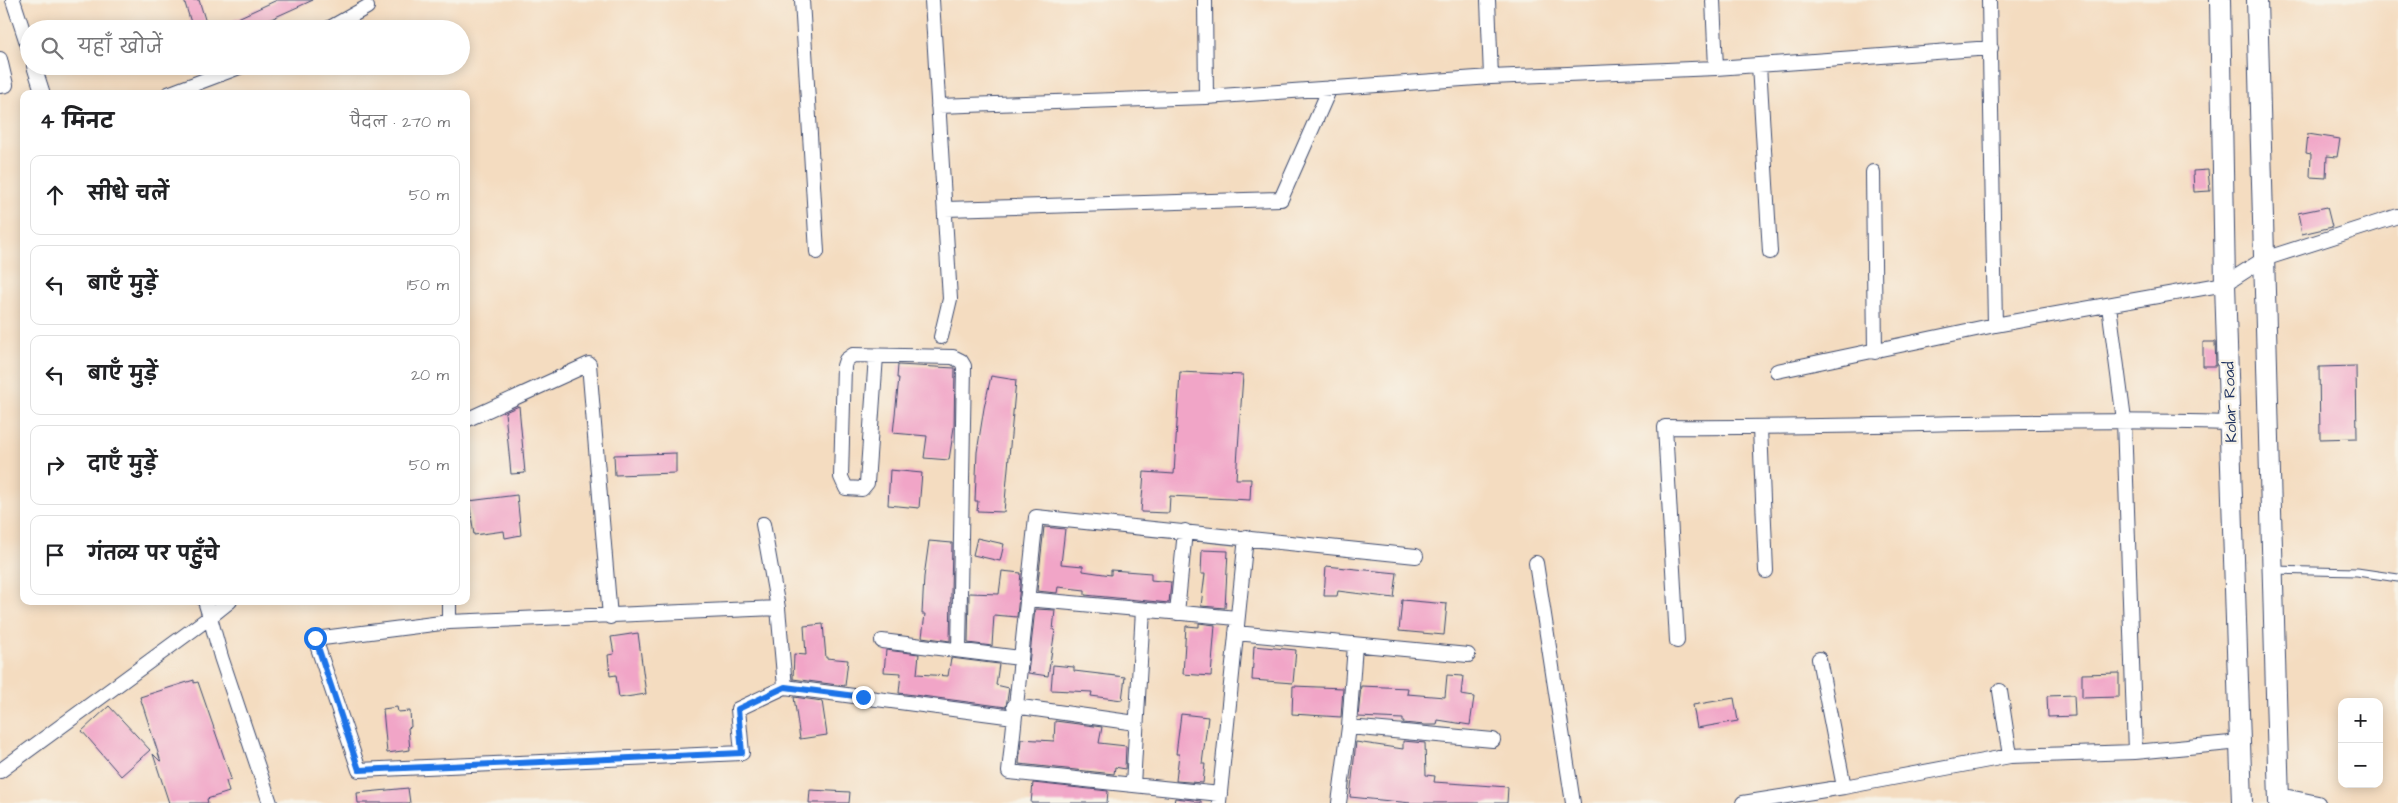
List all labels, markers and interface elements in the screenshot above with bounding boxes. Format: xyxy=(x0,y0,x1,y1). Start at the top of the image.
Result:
search box xyxy=(20,20,470,75)
icon: search xyxy=(38,34,66,62)
text: यहाँ खोजें xyxy=(78,34,162,61)
text: 4 मिनट xyxy=(40,107,114,136)
text: पैदल · 270 m xyxy=(350,111,450,133)
icon: ahead xyxy=(41,181,69,209)
text: सीधे चलें xyxy=(88,181,169,208)
text: 50 m xyxy=(409,184,449,206)
icon: left xyxy=(41,271,69,299)
text: बाएँ मुड़ें xyxy=(88,271,157,298)
text: 150 m xyxy=(407,274,449,296)
icon: left xyxy=(41,361,69,389)
text: बाएँ मुड़ें xyxy=(88,361,157,388)
street label: Kolar Road xyxy=(2218,361,2242,443)
text: 20 m xyxy=(411,364,449,386)
icon: right xyxy=(41,451,69,479)
text: दाएँ मुड़ें xyxy=(88,451,157,478)
text: 50 m xyxy=(409,454,449,476)
icon: arrive xyxy=(41,541,69,569)
text: गंतव्य पर पहुँचे xyxy=(88,541,219,568)
route start xyxy=(304,627,327,650)
route end xyxy=(852,686,875,709)
map controls xyxy=(2338,698,2383,788)
button: + xyxy=(2338,698,2383,743)
button: − xyxy=(2338,743,2383,788)

